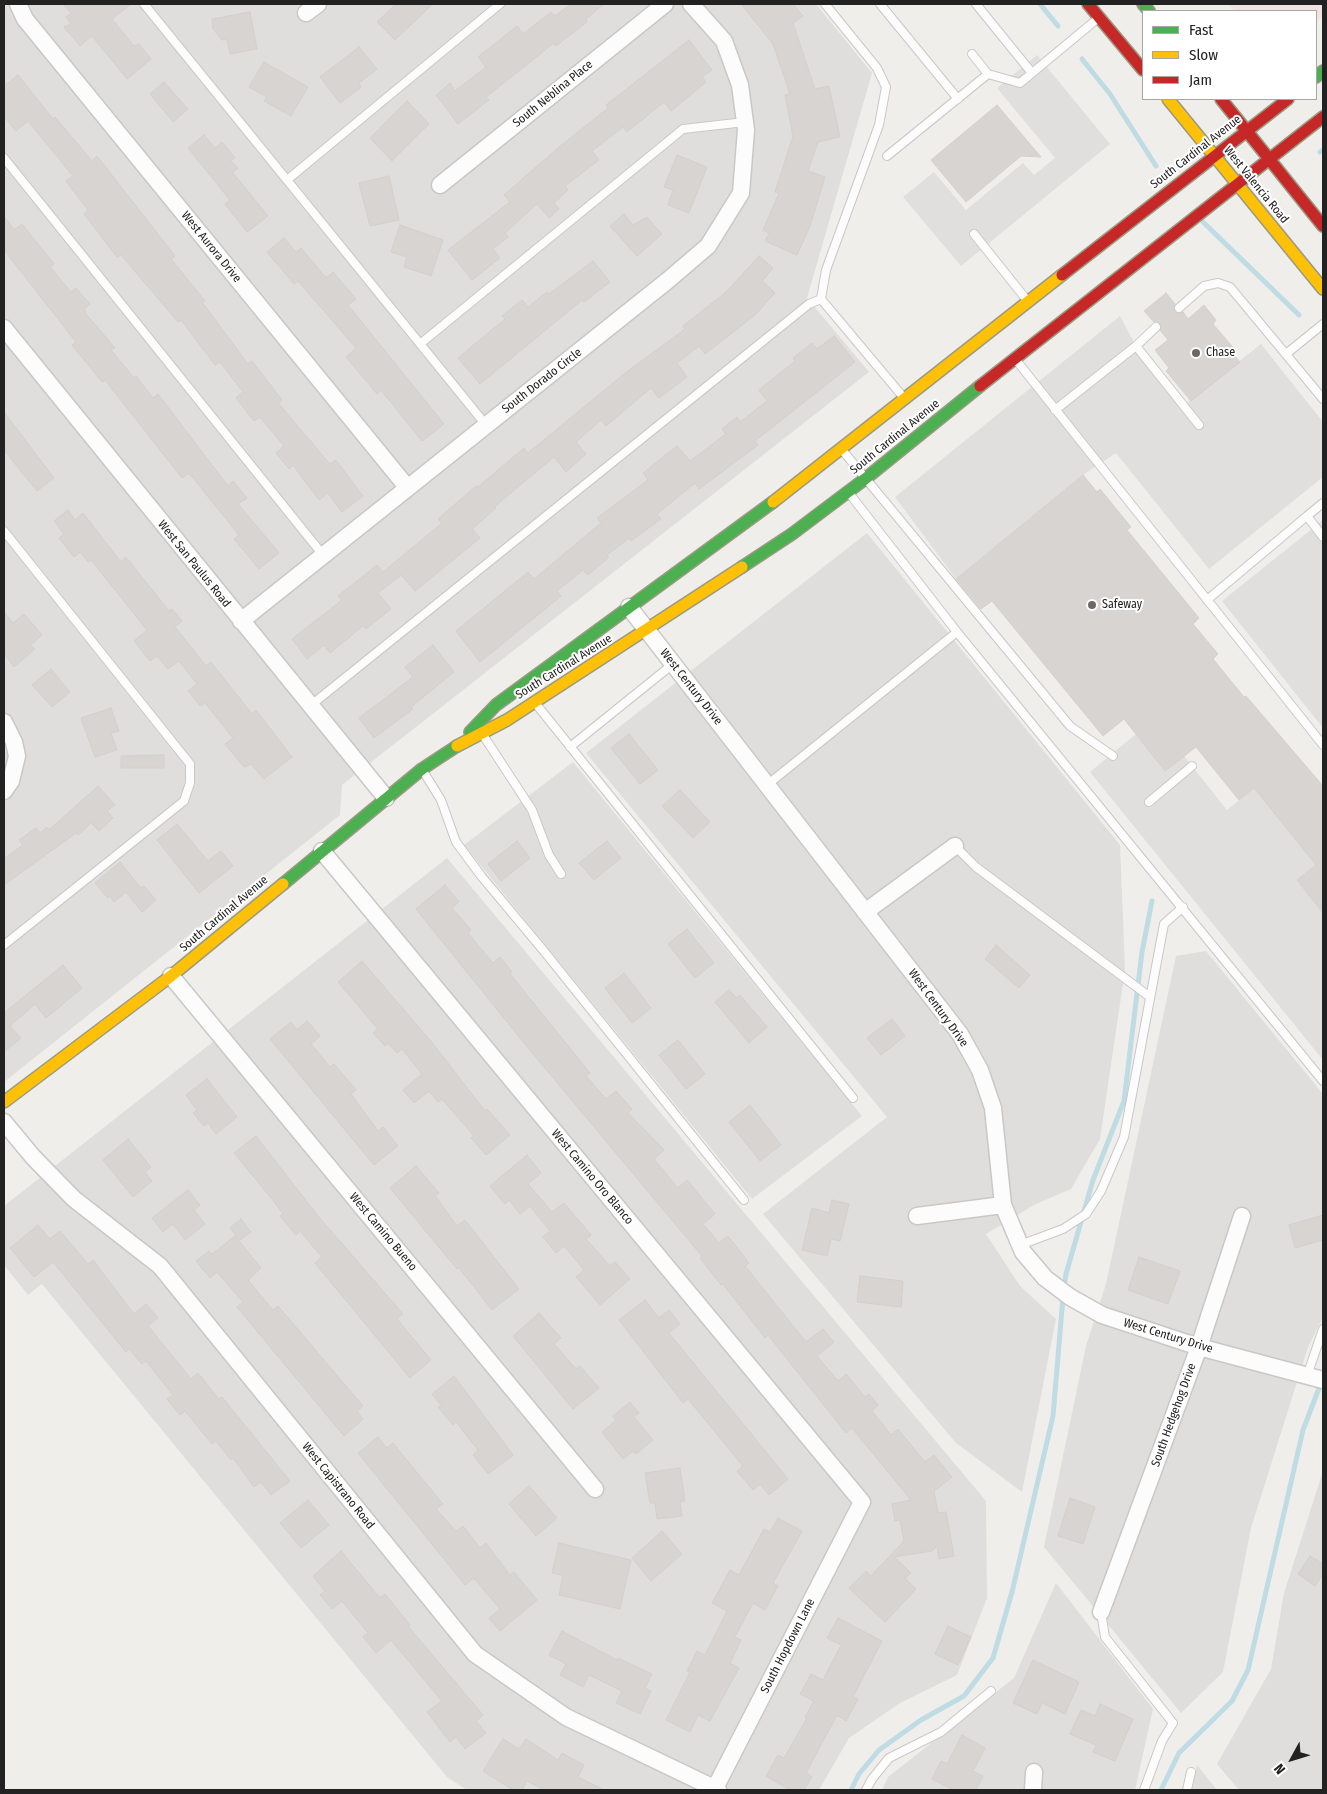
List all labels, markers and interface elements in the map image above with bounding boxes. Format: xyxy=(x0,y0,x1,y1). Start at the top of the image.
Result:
legend xyxy=(1142,10,1317,100)
text: Fast xyxy=(1189,21,1213,39)
text: Slow xyxy=(1189,46,1218,64)
street label: South Neblina Place xyxy=(510,57,596,131)
text: Jam xyxy=(1189,71,1212,89)
street label: South Cardinal Avenue xyxy=(1148,112,1244,192)
street label: West Valencia Road xyxy=(1220,143,1292,227)
street label: West Aurora Drive xyxy=(178,209,244,285)
street label: South Dorado Circle xyxy=(499,345,585,417)
place label: Chase xyxy=(1206,346,1235,360)
marker: Chase xyxy=(1190,347,1202,359)
street label: South Cardinal Avenue xyxy=(847,397,943,477)
street label: West San Paulus Road xyxy=(155,518,233,610)
place label: Safeway xyxy=(1102,598,1142,612)
marker: Safeway xyxy=(1086,599,1098,611)
street label: South Cardinal Avenue xyxy=(513,632,615,702)
street label: West Century Drive xyxy=(657,646,725,728)
street label: South Cardinal Avenue xyxy=(177,873,271,955)
street label: West Century Drive xyxy=(905,966,971,1050)
street label: West Camino Oro Blanco xyxy=(548,1126,636,1228)
street label: West Camino Bueno xyxy=(346,1190,420,1274)
street label: West Century Drive xyxy=(1122,1316,1214,1356)
street label: South Hedgehog Drive xyxy=(1149,1361,1199,1469)
street label: West Capistrano Road xyxy=(299,1440,377,1532)
street label: South Hopdown Lane xyxy=(758,1596,818,1696)
north arrow xyxy=(1267,1734,1317,1784)
text: N xyxy=(1271,1760,1289,1777)

